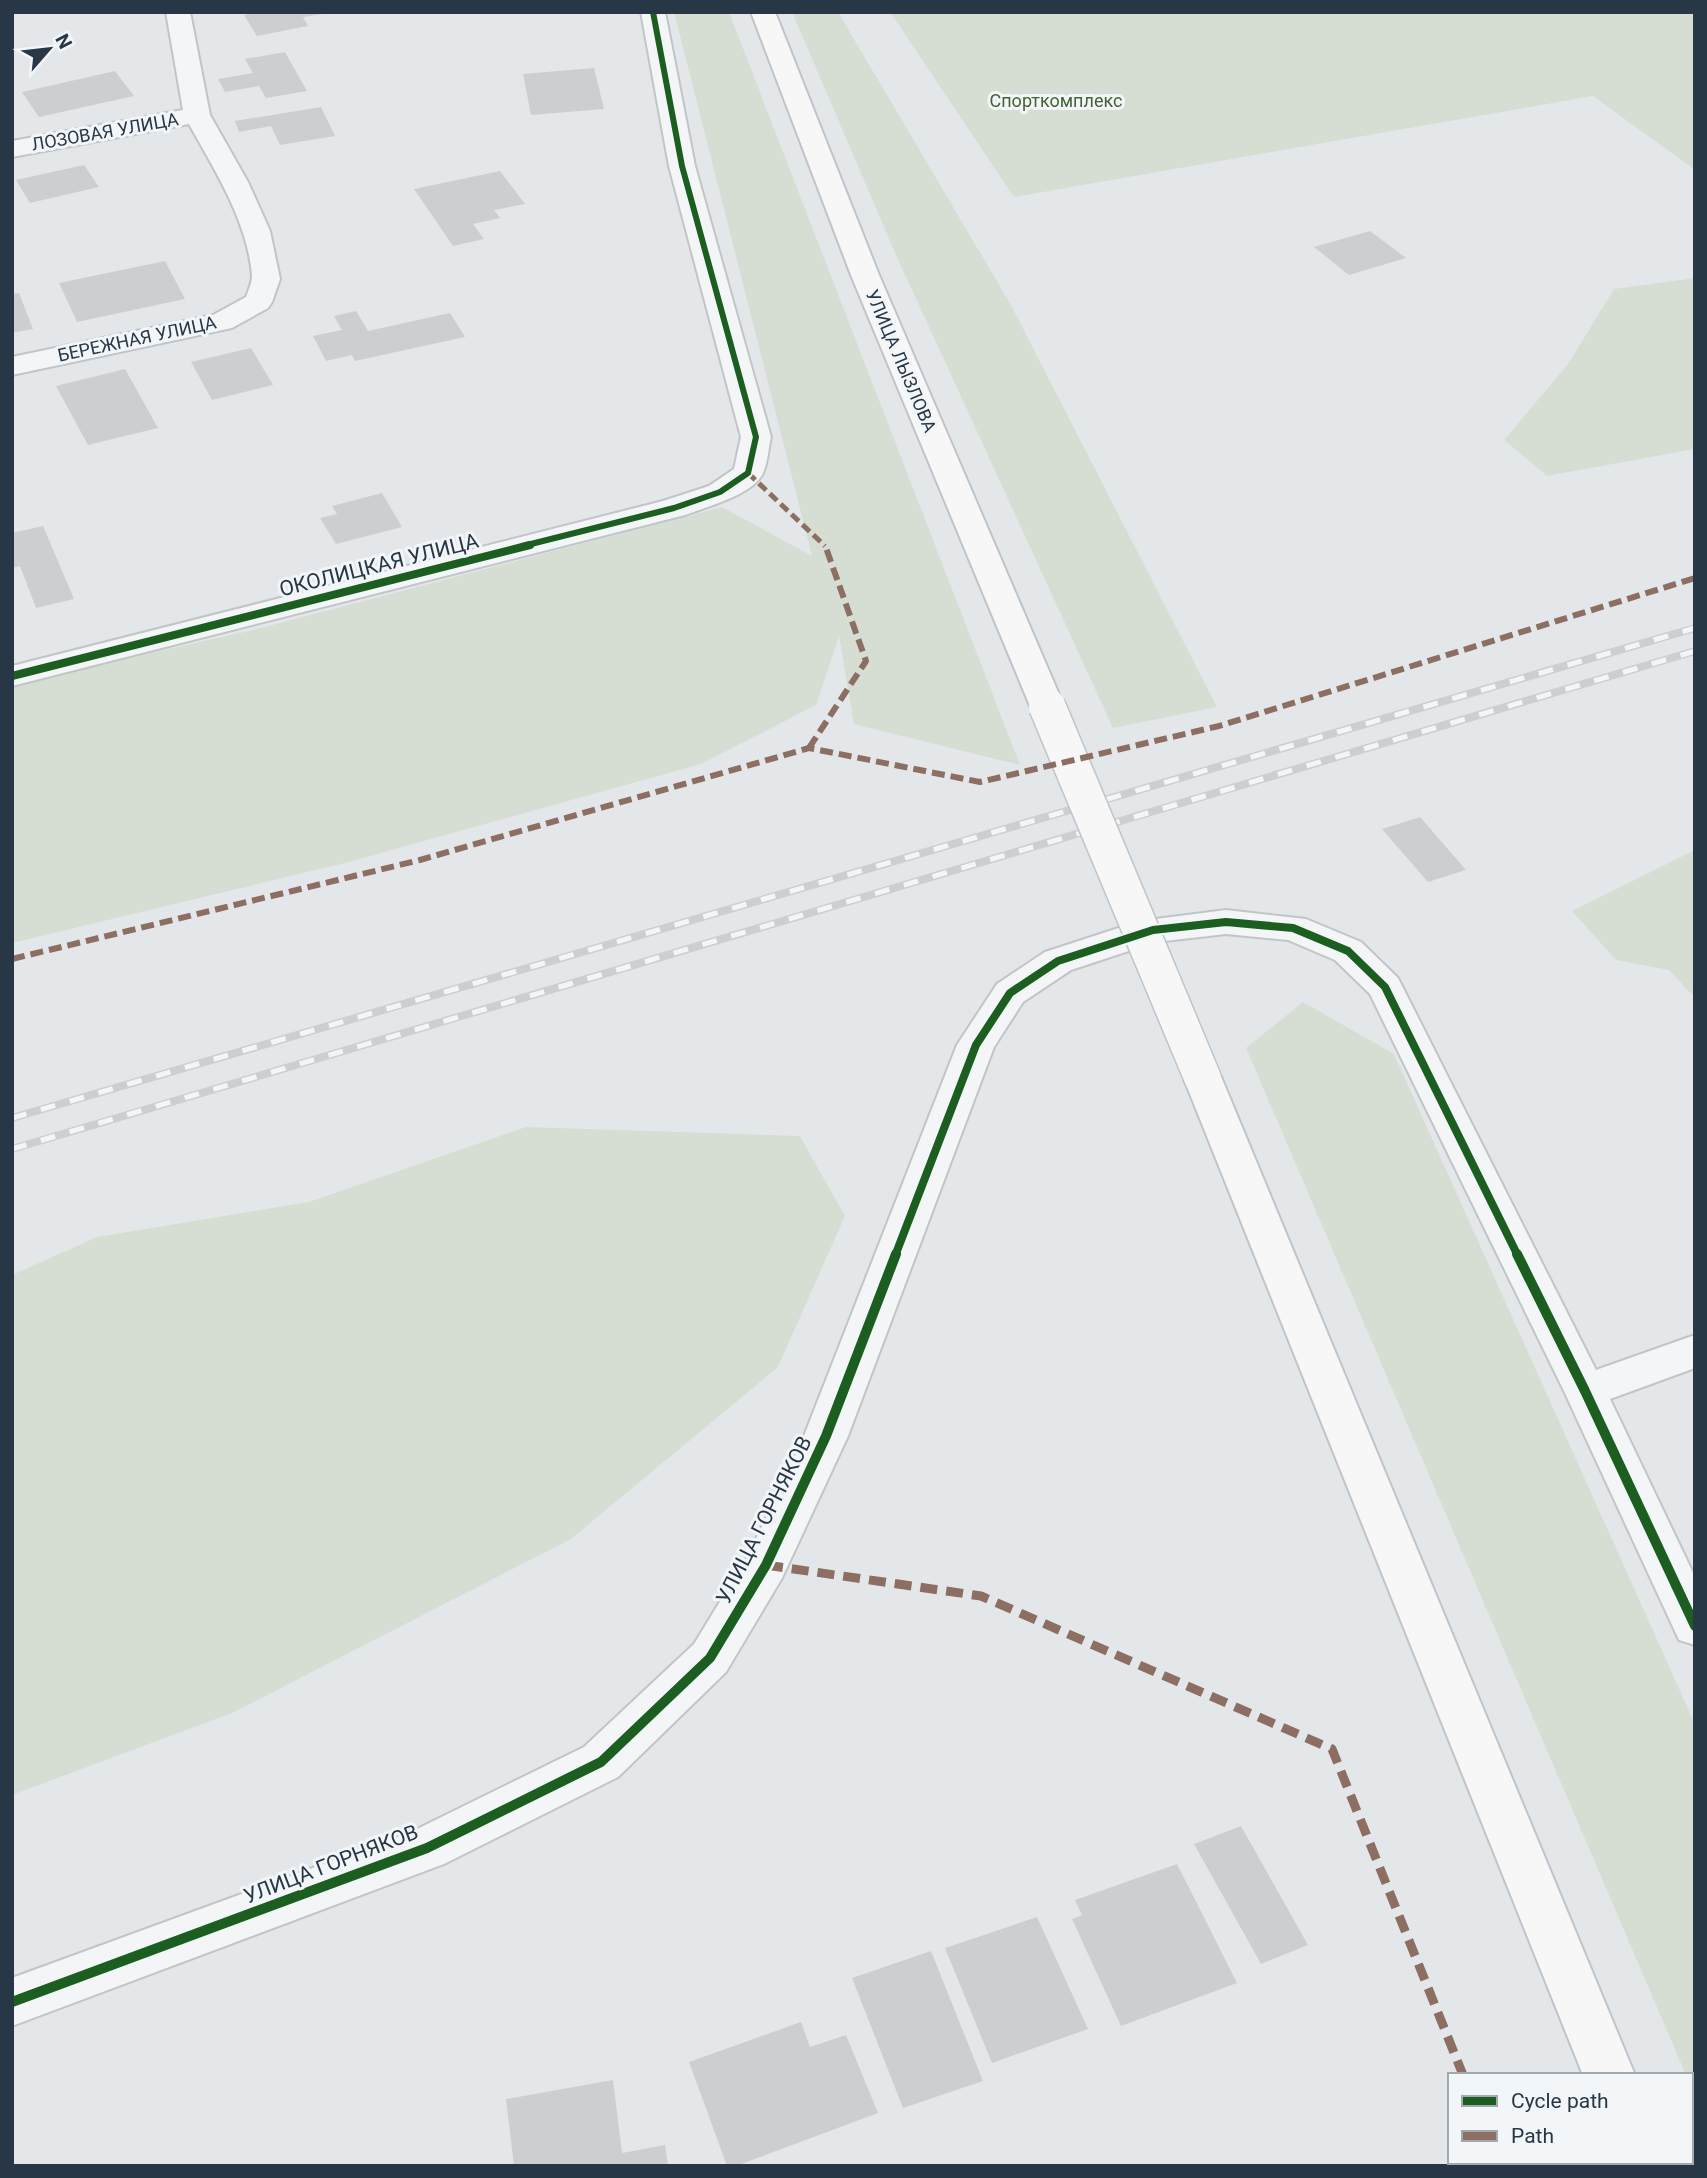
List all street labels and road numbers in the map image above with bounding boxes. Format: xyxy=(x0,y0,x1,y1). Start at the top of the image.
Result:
street label: ЛОЗОВАЯ УЛИЦА xyxy=(30,108,180,155)
street label: УЛИЦА ЛЫЗЛОВА xyxy=(862,286,941,436)
street label: БЕРЕЖНАЯ УЛИЦА xyxy=(56,311,218,366)
street label: ОКОЛИЦКАЯ УЛИЦА xyxy=(277,529,481,601)
street label: УЛИЦА ГОРНЯКОВ xyxy=(711,1432,817,1608)
street label: УЛИЦА ГОРНЯКОВ xyxy=(240,1820,422,1908)

